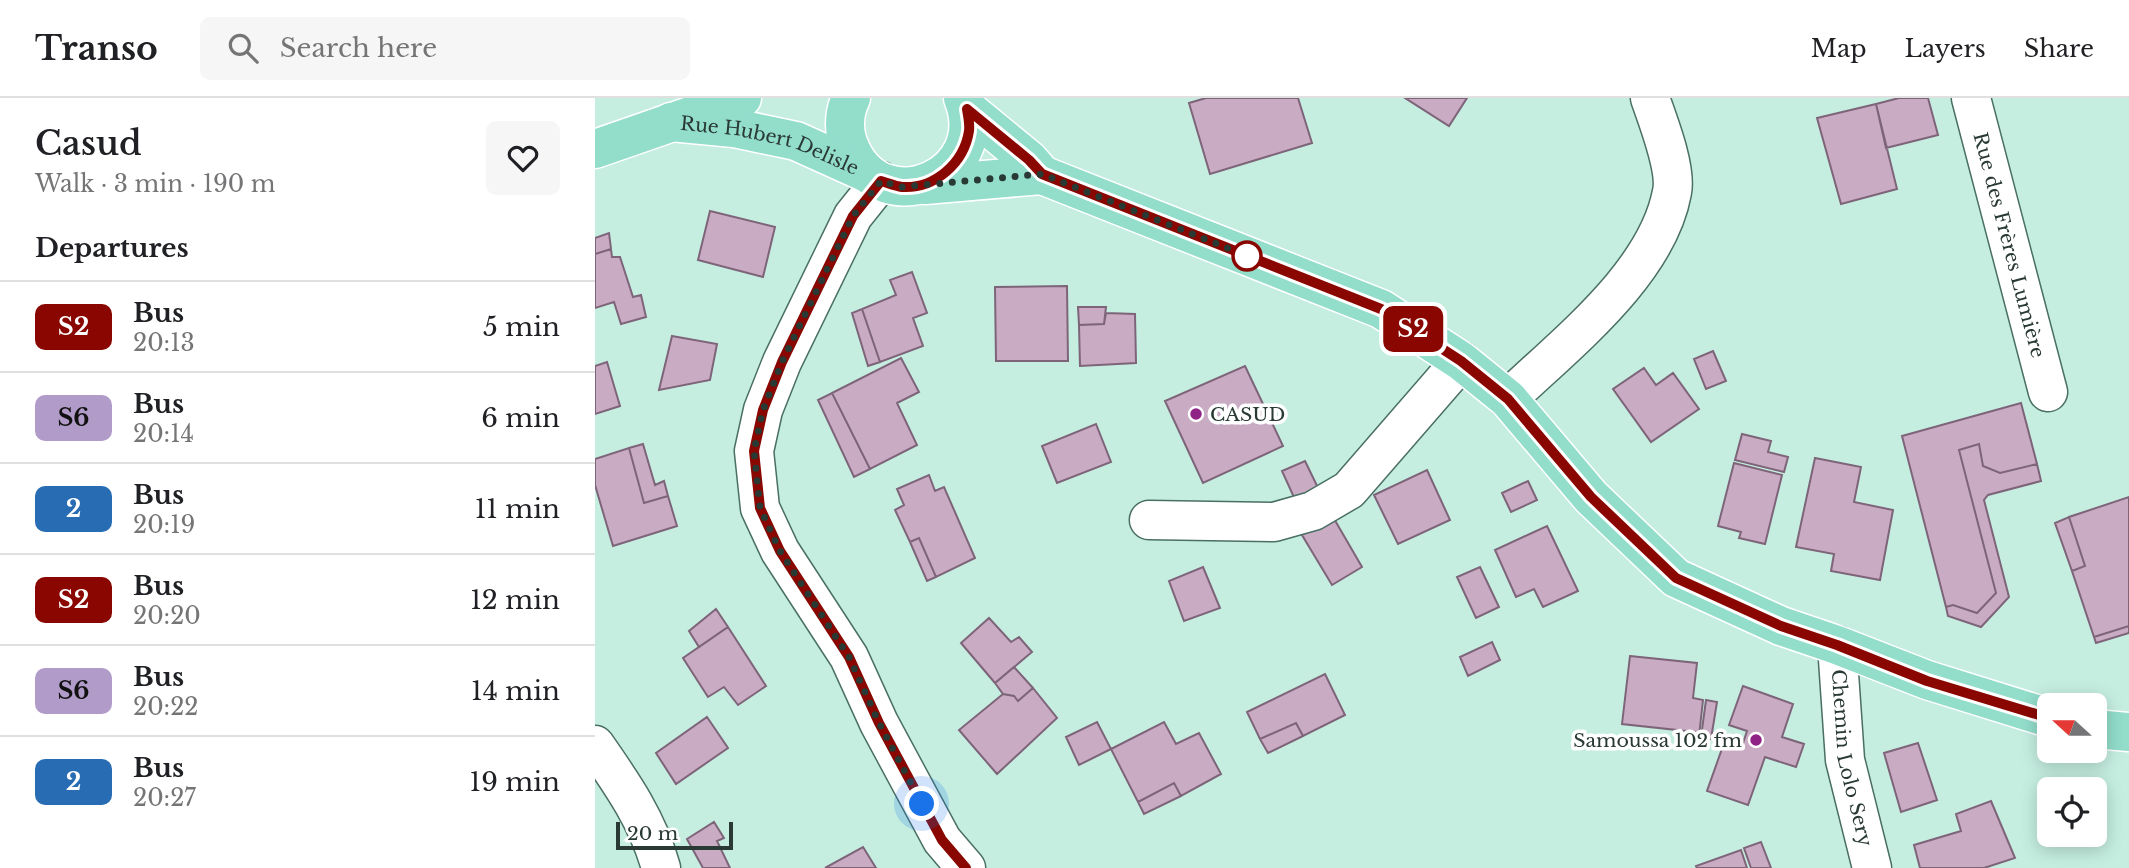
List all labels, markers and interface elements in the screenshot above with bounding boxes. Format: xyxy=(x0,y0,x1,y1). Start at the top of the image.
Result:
search box xyxy=(200,17,690,80)
text: Transo xyxy=(35,28,158,69)
icon: search xyxy=(224,29,262,67)
text: Search here xyxy=(280,32,437,64)
text: Map xyxy=(1811,34,1867,63)
text: Layers xyxy=(1905,34,1986,63)
text: Share xyxy=(2024,34,2094,63)
street label: Rue Hubert Delisle xyxy=(679,112,862,180)
button: heart xyxy=(486,121,560,195)
text: Casud xyxy=(35,123,142,164)
street label: Rue des Frères Lumière xyxy=(1968,130,2050,360)
text: Walk · 3 min · 190 m xyxy=(35,170,276,198)
text: Departures xyxy=(35,232,189,264)
unlabelled marker xyxy=(1232,241,1262,271)
text: Bus xyxy=(133,297,184,329)
line badge: S2 xyxy=(1381,306,1445,352)
text: 5 min xyxy=(483,311,560,343)
text: S2 xyxy=(58,312,89,341)
text: S2 xyxy=(1397,314,1429,343)
text: 20:13 xyxy=(133,329,195,357)
text: Bus xyxy=(133,388,184,420)
text: 6 min xyxy=(481,402,560,434)
text: S6 xyxy=(57,403,90,432)
place label: CASUD xyxy=(1210,403,1285,426)
marker: CASUD xyxy=(1188,406,1204,422)
text: 20:14 xyxy=(133,420,194,448)
text: Bus xyxy=(133,479,184,511)
text: 11 min xyxy=(475,493,560,525)
text: 2 xyxy=(66,494,81,523)
text: 20:19 xyxy=(133,511,195,539)
text: Bus xyxy=(133,570,184,602)
text: 12 min xyxy=(470,584,560,616)
text: S2 xyxy=(58,585,89,614)
text: 20:20 xyxy=(133,602,201,630)
text: Bus xyxy=(133,661,184,693)
street label: Chemin Lolo Sery xyxy=(1827,668,1877,849)
text: 14 min xyxy=(471,675,560,707)
text: S6 xyxy=(57,676,90,705)
text: 20:22 xyxy=(133,693,198,721)
north arrow xyxy=(2037,693,2107,763)
map controls xyxy=(2037,693,2107,847)
place label: Samoussa 102 fm xyxy=(1573,729,1742,752)
marker: Samoussa 102 fm xyxy=(1748,732,1764,748)
text: Bus xyxy=(133,752,184,784)
text: 19 min xyxy=(470,766,560,798)
text: 2 xyxy=(66,767,81,796)
button: locate xyxy=(2037,777,2107,847)
text: 20:27 xyxy=(133,784,196,812)
your location xyxy=(904,786,939,821)
scale bar xyxy=(616,819,733,851)
text: 20 m xyxy=(627,822,678,845)

